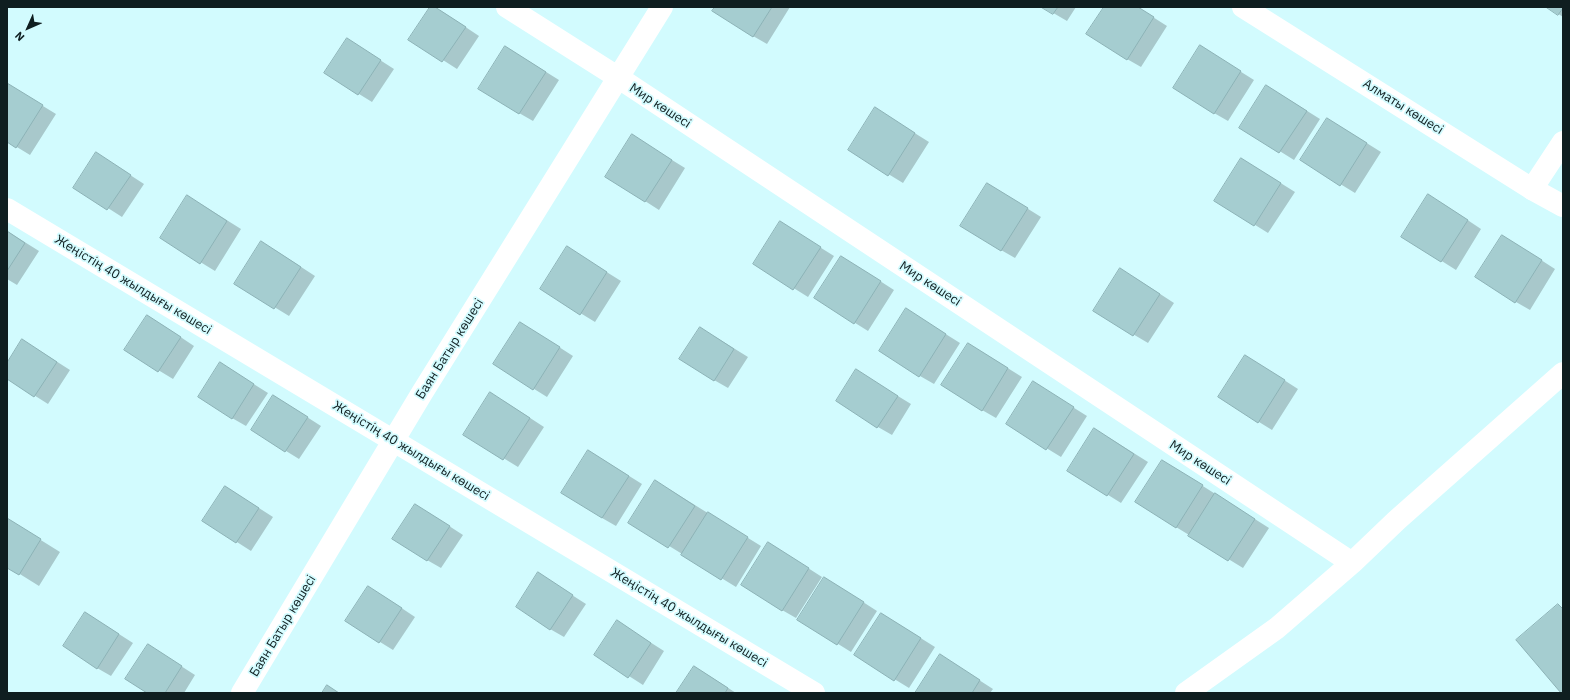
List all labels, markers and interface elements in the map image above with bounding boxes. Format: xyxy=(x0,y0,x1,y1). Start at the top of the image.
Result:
north arrow xyxy=(8,8,48,48)
text: N xyxy=(12,29,27,44)
street label: Алматы көшесі xyxy=(1360,76,1446,138)
street label: Мир көшесі xyxy=(626,80,694,132)
street label: Жеңістің 40 жылдығы көшесі xyxy=(52,232,214,338)
street label: Мир көшесі xyxy=(896,258,964,310)
street label: Баян Батыр көшесі xyxy=(413,296,487,402)
street label: Жеңістің 40 жылдығы көшесі xyxy=(330,398,492,504)
street label: Мир көшесі xyxy=(1166,437,1234,489)
street label: Жеңістің 40 жылдығы көшесі xyxy=(608,565,770,671)
street label: Баян Батыр көшесі xyxy=(247,572,319,680)

